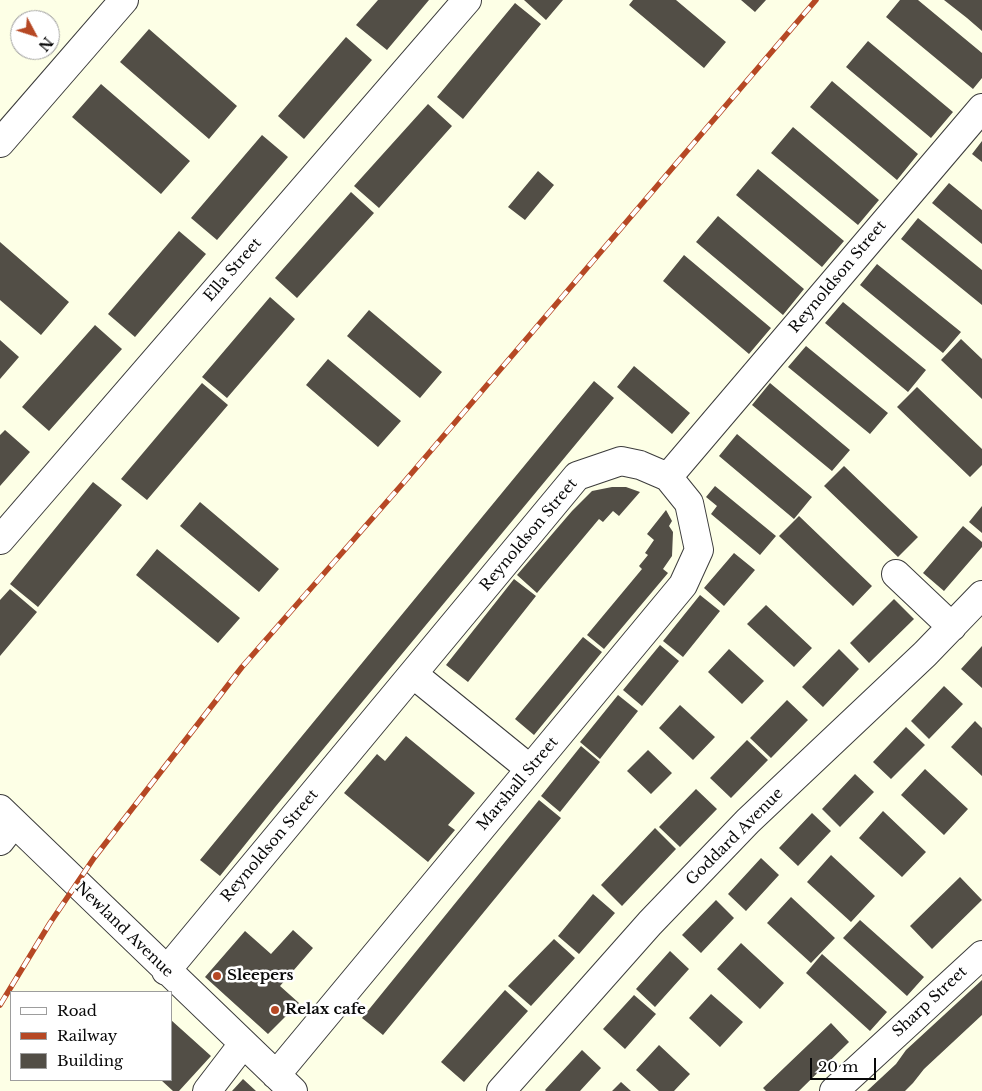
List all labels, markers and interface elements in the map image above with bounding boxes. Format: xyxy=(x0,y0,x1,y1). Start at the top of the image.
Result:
north arrow xyxy=(10,10,60,60)
text: N xyxy=(35,33,57,55)
street label: Reynoldson Street xyxy=(786,217,890,337)
street label: Ella Street xyxy=(200,235,266,305)
street label: Reynoldson Street xyxy=(477,475,581,595)
street label: Marshall Street xyxy=(474,734,562,834)
street label: Goddard Avenue xyxy=(683,785,787,889)
street label: Reynoldson Street xyxy=(218,786,322,906)
street label: Newland Avenue xyxy=(71,879,177,981)
street label: Sharp Street xyxy=(889,963,971,1041)
place label: Sleepers xyxy=(227,967,294,985)
marker: Sleepers xyxy=(211,970,223,982)
legend xyxy=(10,991,172,1081)
text: Road xyxy=(57,1001,97,1020)
place label: Relax cafe xyxy=(285,1001,366,1019)
marker: Relax cafe xyxy=(269,1004,281,1016)
text: Railway xyxy=(57,1026,117,1045)
scale bar xyxy=(812,1048,878,1080)
text: Building xyxy=(57,1051,123,1070)
text: 20 m xyxy=(818,1057,858,1076)

